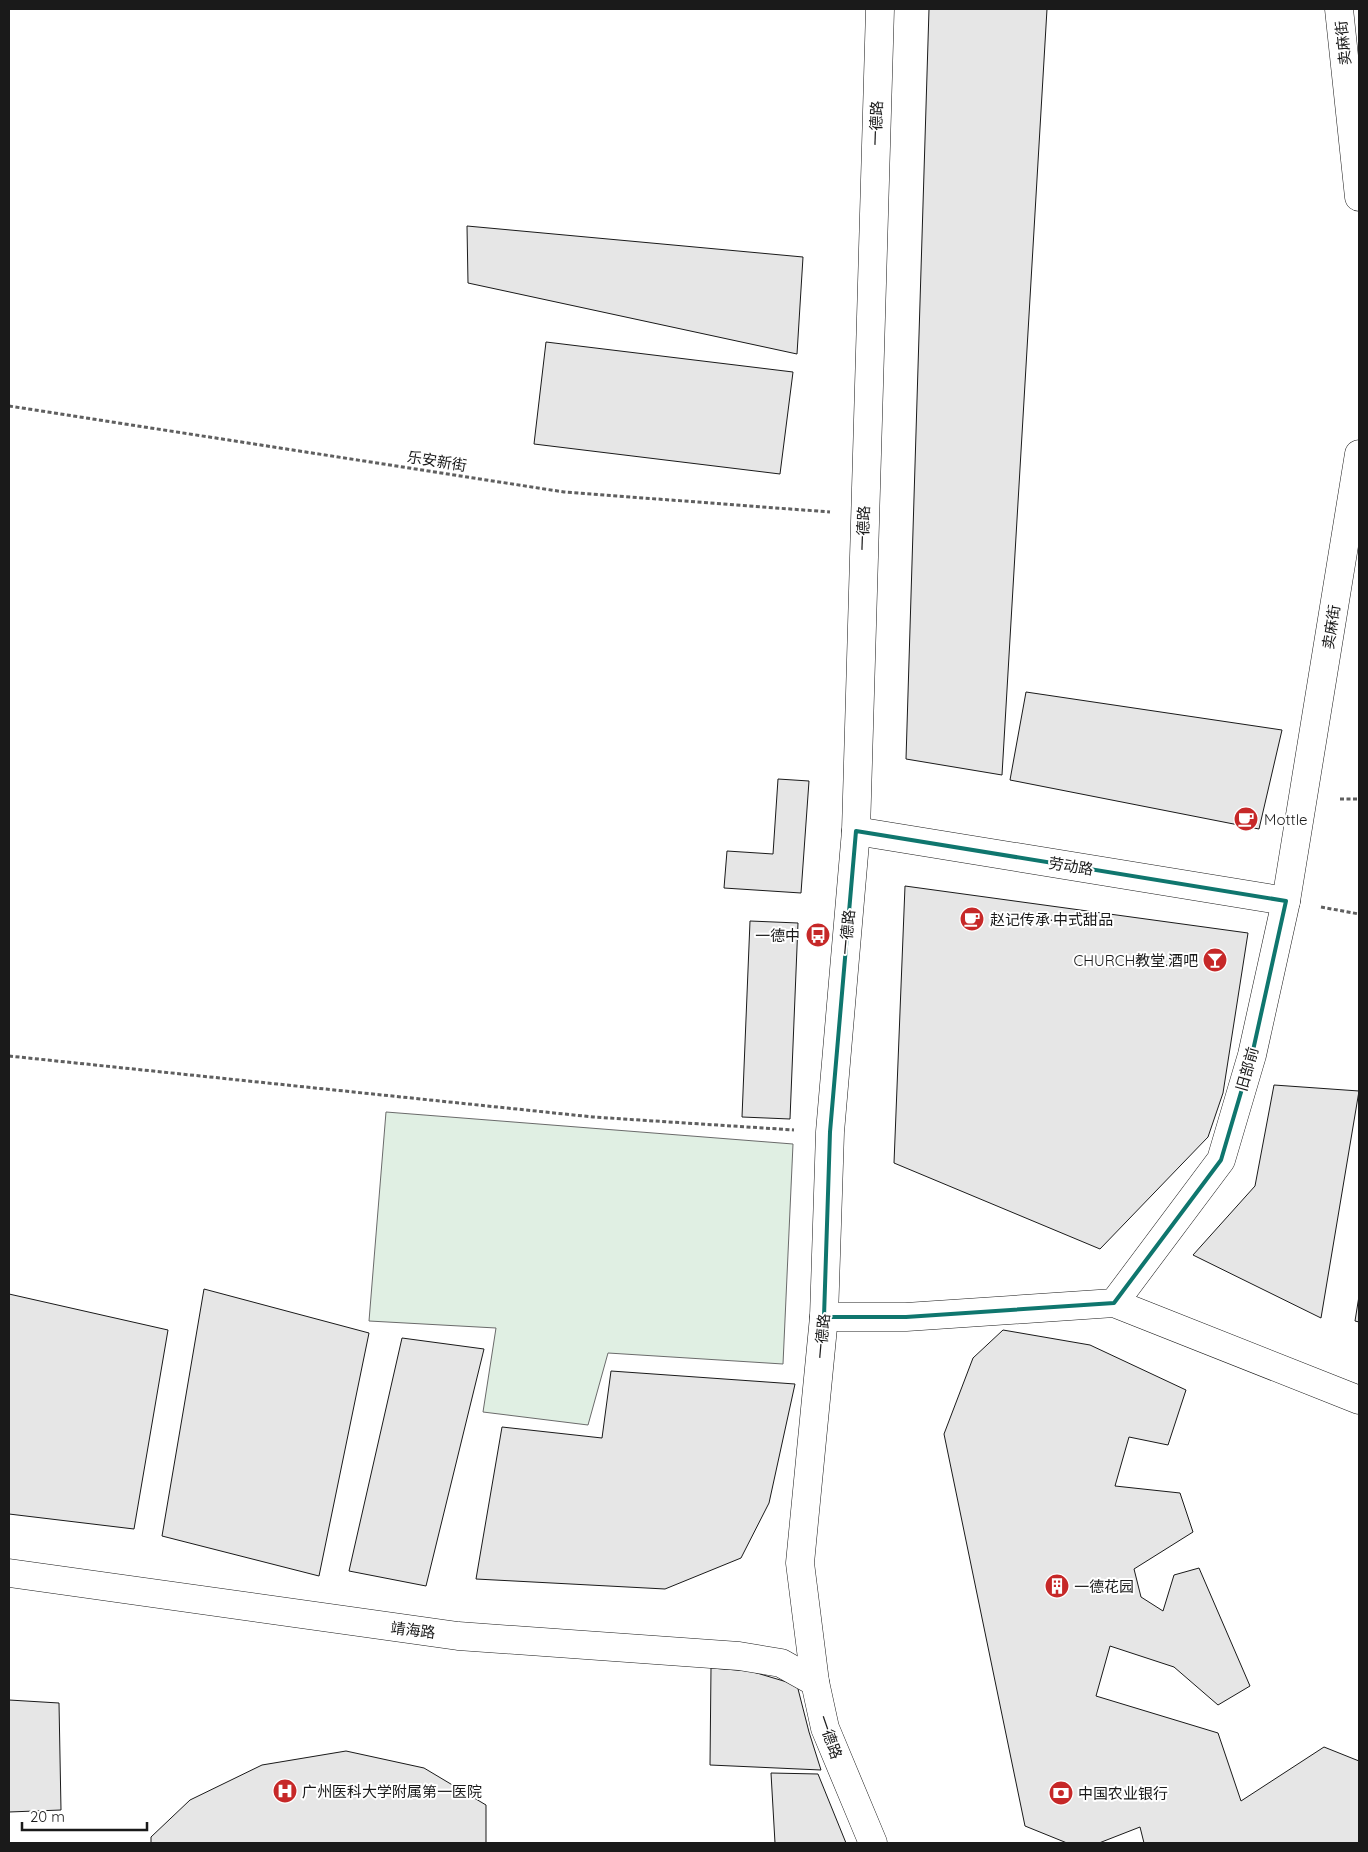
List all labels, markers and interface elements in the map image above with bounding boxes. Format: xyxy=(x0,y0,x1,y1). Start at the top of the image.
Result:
street label: 卖麻街 xyxy=(1331,20,1355,66)
street label: 一德路 xyxy=(866,100,886,146)
street label: 乐安新街 xyxy=(406,447,468,475)
street label: 一德路 xyxy=(853,505,873,551)
street label: 卖麻街 xyxy=(1318,603,1344,651)
cafe icon: Mottle xyxy=(1233,806,1259,832)
place label: Mottle xyxy=(1264,810,1307,829)
street label: 劳动路 xyxy=(1047,853,1095,879)
cafe icon: 赵记传承·中式甜品 xyxy=(959,906,985,932)
street label: 一德路 xyxy=(836,909,858,955)
place label: 赵记传承·中式甜品 xyxy=(990,910,1113,929)
bus stop icon: 一德中 xyxy=(805,922,831,948)
place label: 一德中 xyxy=(755,926,800,945)
bar icon: CHURCH教堂.酒吧 xyxy=(1202,947,1228,973)
place label: CHURCH教堂.酒吧 xyxy=(1073,951,1198,970)
street label: 旧部前 xyxy=(1232,1045,1262,1093)
street label: 一德路 xyxy=(811,1313,833,1359)
building icon: 一德花园 xyxy=(1044,1573,1070,1599)
place label: 一德花园 xyxy=(1074,1577,1134,1596)
street label: 靖海路 xyxy=(390,1618,436,1642)
street label: 一德路 xyxy=(814,1713,846,1761)
hospital icon: 广州医科大学附属第一医院 xyxy=(272,1778,298,1804)
bank icon: 中国农业银行 xyxy=(1048,1780,1074,1806)
place label: 广州医科大学附属第一医院 xyxy=(302,1782,482,1801)
place label: 中国农业银行 xyxy=(1078,1784,1168,1803)
scale bar xyxy=(22,1800,148,1832)
text: 20 m xyxy=(30,1807,65,1826)

